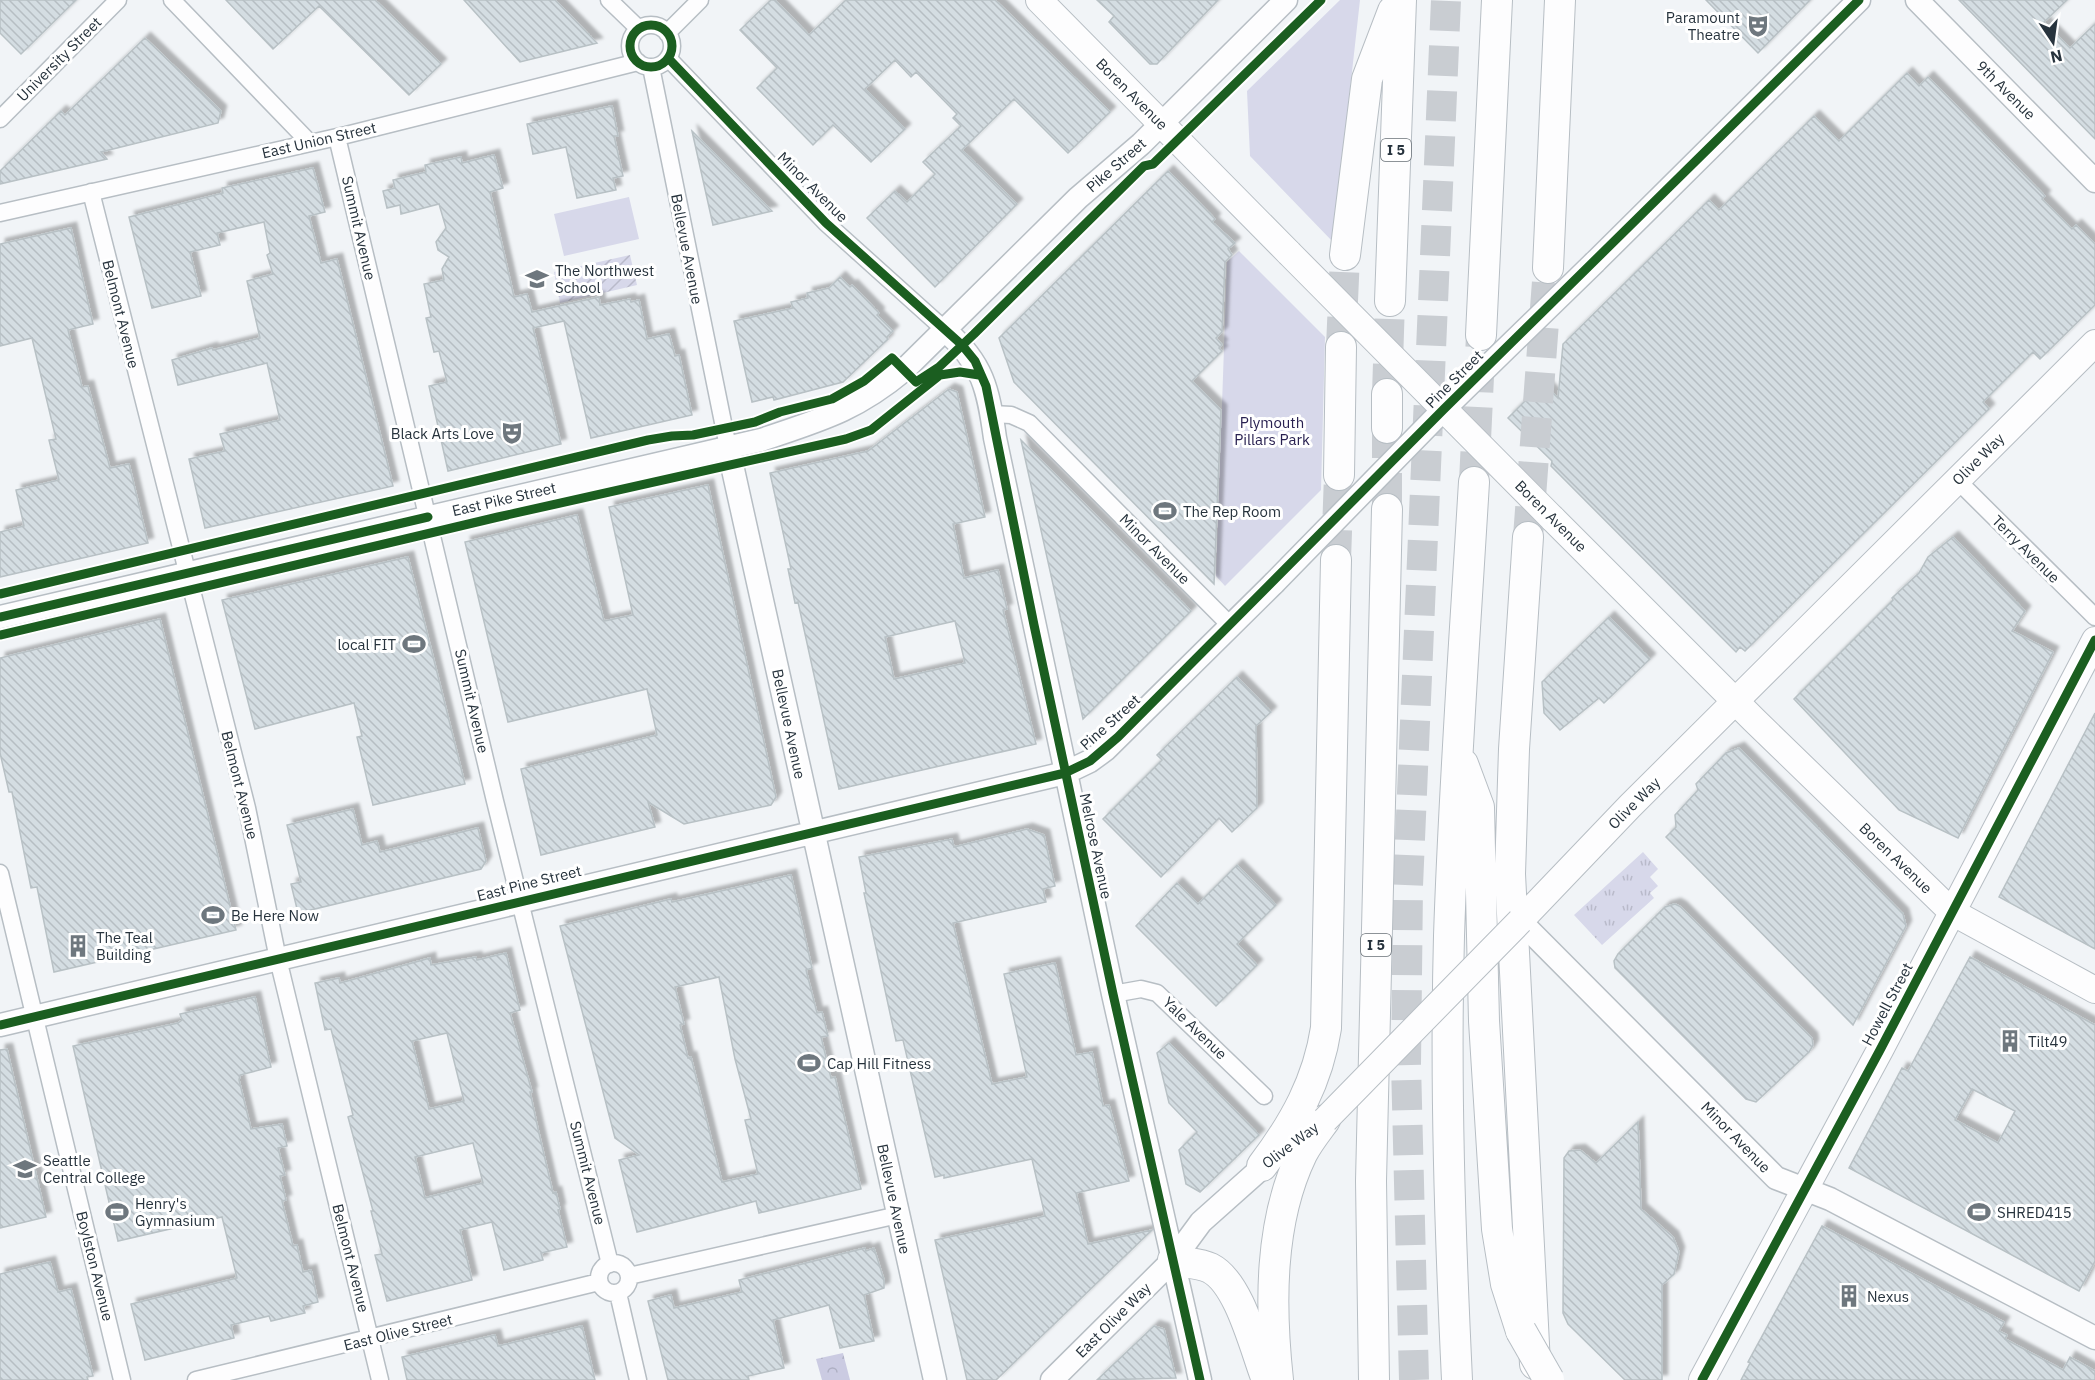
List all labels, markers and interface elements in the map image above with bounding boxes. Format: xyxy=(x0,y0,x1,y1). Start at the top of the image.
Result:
place label: Paramount Theatre xyxy=(1666,8,1740,44)
north arrow xyxy=(2023,12,2083,72)
street label: University Street xyxy=(13,13,105,105)
theatre icon: Paramount Theatre xyxy=(1745,13,1771,39)
text: N xyxy=(2048,46,2064,68)
street label: Boren Avenue xyxy=(1092,54,1172,134)
street label: 9th Avenue xyxy=(1972,56,2040,124)
street label: East Union Street xyxy=(260,118,378,162)
street label: Pike Street xyxy=(1082,134,1150,196)
road number: I 5 xyxy=(1381,139,1411,161)
street label: Minor Avenue xyxy=(774,148,852,226)
street label: Summit Avenue xyxy=(338,174,380,282)
street label: Bellevue Avenue xyxy=(667,192,707,306)
street label: Belmont Avenue xyxy=(98,258,144,370)
place label: The Northwest School xyxy=(555,261,654,297)
school or university icon: The Northwest School xyxy=(524,266,550,292)
street label: Pine Street xyxy=(1421,346,1487,412)
park label: Plymouth Pillars Park xyxy=(1234,413,1310,449)
theatre icon: Black Arts Love xyxy=(499,420,525,446)
place label: Black Arts Love xyxy=(391,424,494,443)
street label: Olive Way xyxy=(1948,429,2008,489)
street label: Boren Avenue xyxy=(1511,476,1591,556)
street label: East Pike Street xyxy=(450,478,558,520)
sports icon: The Rep Room xyxy=(1152,498,1178,524)
place label: The Rep Room xyxy=(1183,502,1281,521)
street label: Minor Avenue xyxy=(1116,510,1194,588)
street label: Terry Avenue xyxy=(1988,511,2064,587)
sports icon: local FIT xyxy=(401,631,427,657)
place label: local FIT xyxy=(337,635,396,654)
street label: Summit Avenue xyxy=(451,647,493,755)
street label: Bellevue Avenue xyxy=(768,667,810,781)
street label: Pine Street xyxy=(1076,690,1144,754)
street label: Belmont Avenue xyxy=(217,729,263,841)
street label: Olive Way xyxy=(1604,773,1664,833)
street label: Melrose Avenue xyxy=(1076,791,1116,901)
street label: Boren Avenue xyxy=(1856,819,1936,897)
street label: East Pine Street xyxy=(475,861,583,905)
sports icon: Be Here Now xyxy=(200,902,226,928)
place label: Be Here Now xyxy=(231,906,320,925)
place label: The Teal Building xyxy=(96,928,153,964)
building icon: The Teal Building xyxy=(65,933,91,959)
road number: I 5 xyxy=(1361,934,1391,956)
street label: Howell Street xyxy=(1857,959,1917,1049)
street label: Yale Avenue xyxy=(1159,993,1231,1063)
building icon: Tilt49 xyxy=(1997,1028,2023,1054)
place label: Tilt49 xyxy=(2028,1032,2068,1051)
sports icon: Cap Hill Fitness xyxy=(796,1050,822,1076)
place label: Cap Hill Fitness xyxy=(827,1054,931,1073)
street label: Minor Avenue xyxy=(1697,1097,1775,1177)
street label: Olive Way xyxy=(1258,1117,1323,1172)
street label: Summit Avenue xyxy=(566,1119,610,1227)
street label: Bellevue Avenue xyxy=(873,1142,915,1256)
place label: Seattle Central College xyxy=(43,1151,146,1187)
school or university icon: Seattle Central College xyxy=(12,1156,38,1182)
place label: Henry's Gymnasium xyxy=(135,1194,215,1230)
sports icon: Henry's Gymnasium xyxy=(104,1199,130,1225)
sports icon: SHRED415 xyxy=(1966,1199,1992,1225)
street label: Belmont Avenue xyxy=(328,1202,374,1314)
place label: SHRED415 xyxy=(1997,1203,2072,1222)
street label: Boylston Avenue xyxy=(72,1209,118,1323)
street label: East Olive Way xyxy=(1071,1278,1155,1362)
building icon: Nexus xyxy=(1836,1283,1862,1309)
place label: Nexus xyxy=(1867,1287,1909,1306)
street label: East Olive Street xyxy=(342,1309,454,1355)

